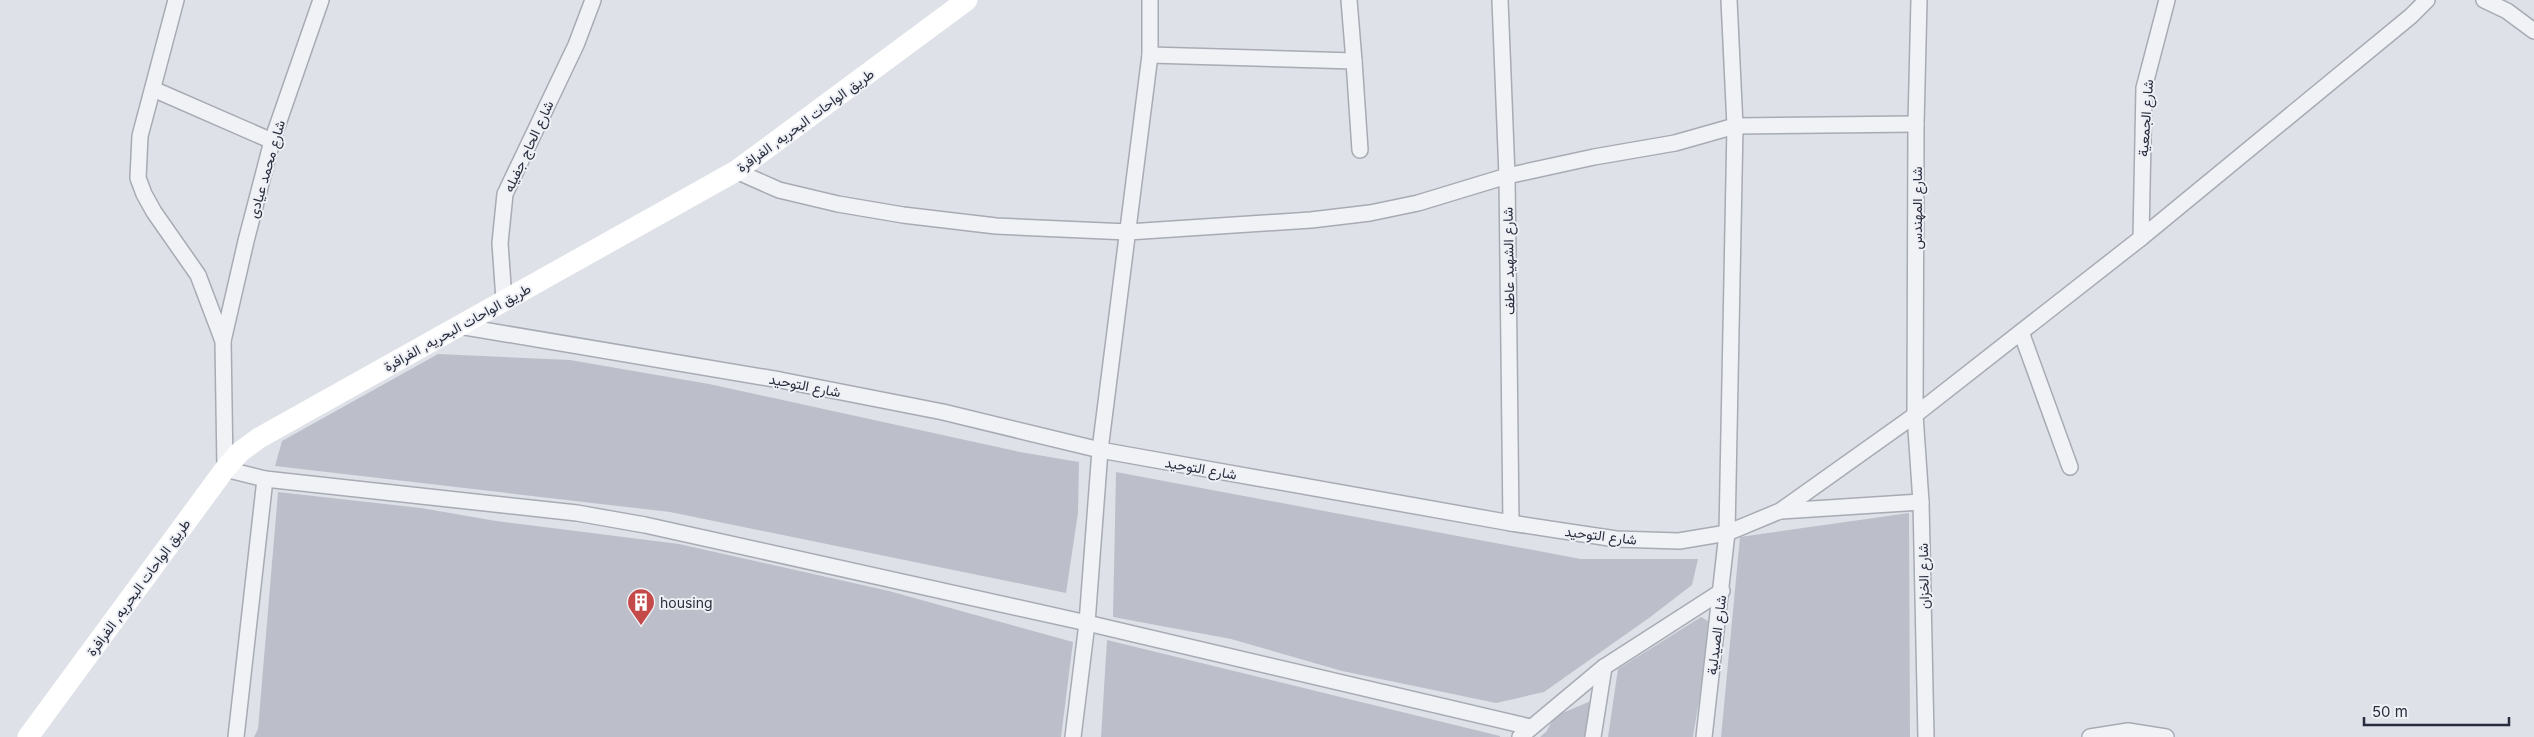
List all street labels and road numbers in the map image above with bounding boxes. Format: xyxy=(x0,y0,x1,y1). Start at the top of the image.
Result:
street label: طريق الواحات البحريه, الفرافرة xyxy=(733,64,878,176)
street label: شارع الجمعية xyxy=(2134,79,2159,157)
street label: شارع الحاج جفيله xyxy=(499,98,559,196)
street label: شارع محمد عيادى xyxy=(244,118,291,221)
street label: شارع المهندس xyxy=(1908,166,1928,250)
street label: شارع الشهيد عاطف xyxy=(1499,207,1520,315)
street label: طريق الواحات البحريه, الفرافرة xyxy=(381,279,534,375)
street label: شارع التوحيد xyxy=(767,370,842,403)
street label: شارع التوحيد xyxy=(1163,453,1238,486)
street label: طريق الواحات البحريه, الفرافرة xyxy=(82,515,194,660)
street label: شارع التوحيد xyxy=(1564,522,1638,551)
street label: شارع الخزان xyxy=(1914,543,1935,609)
street label: شارع الصيدلية xyxy=(1703,594,1732,676)

